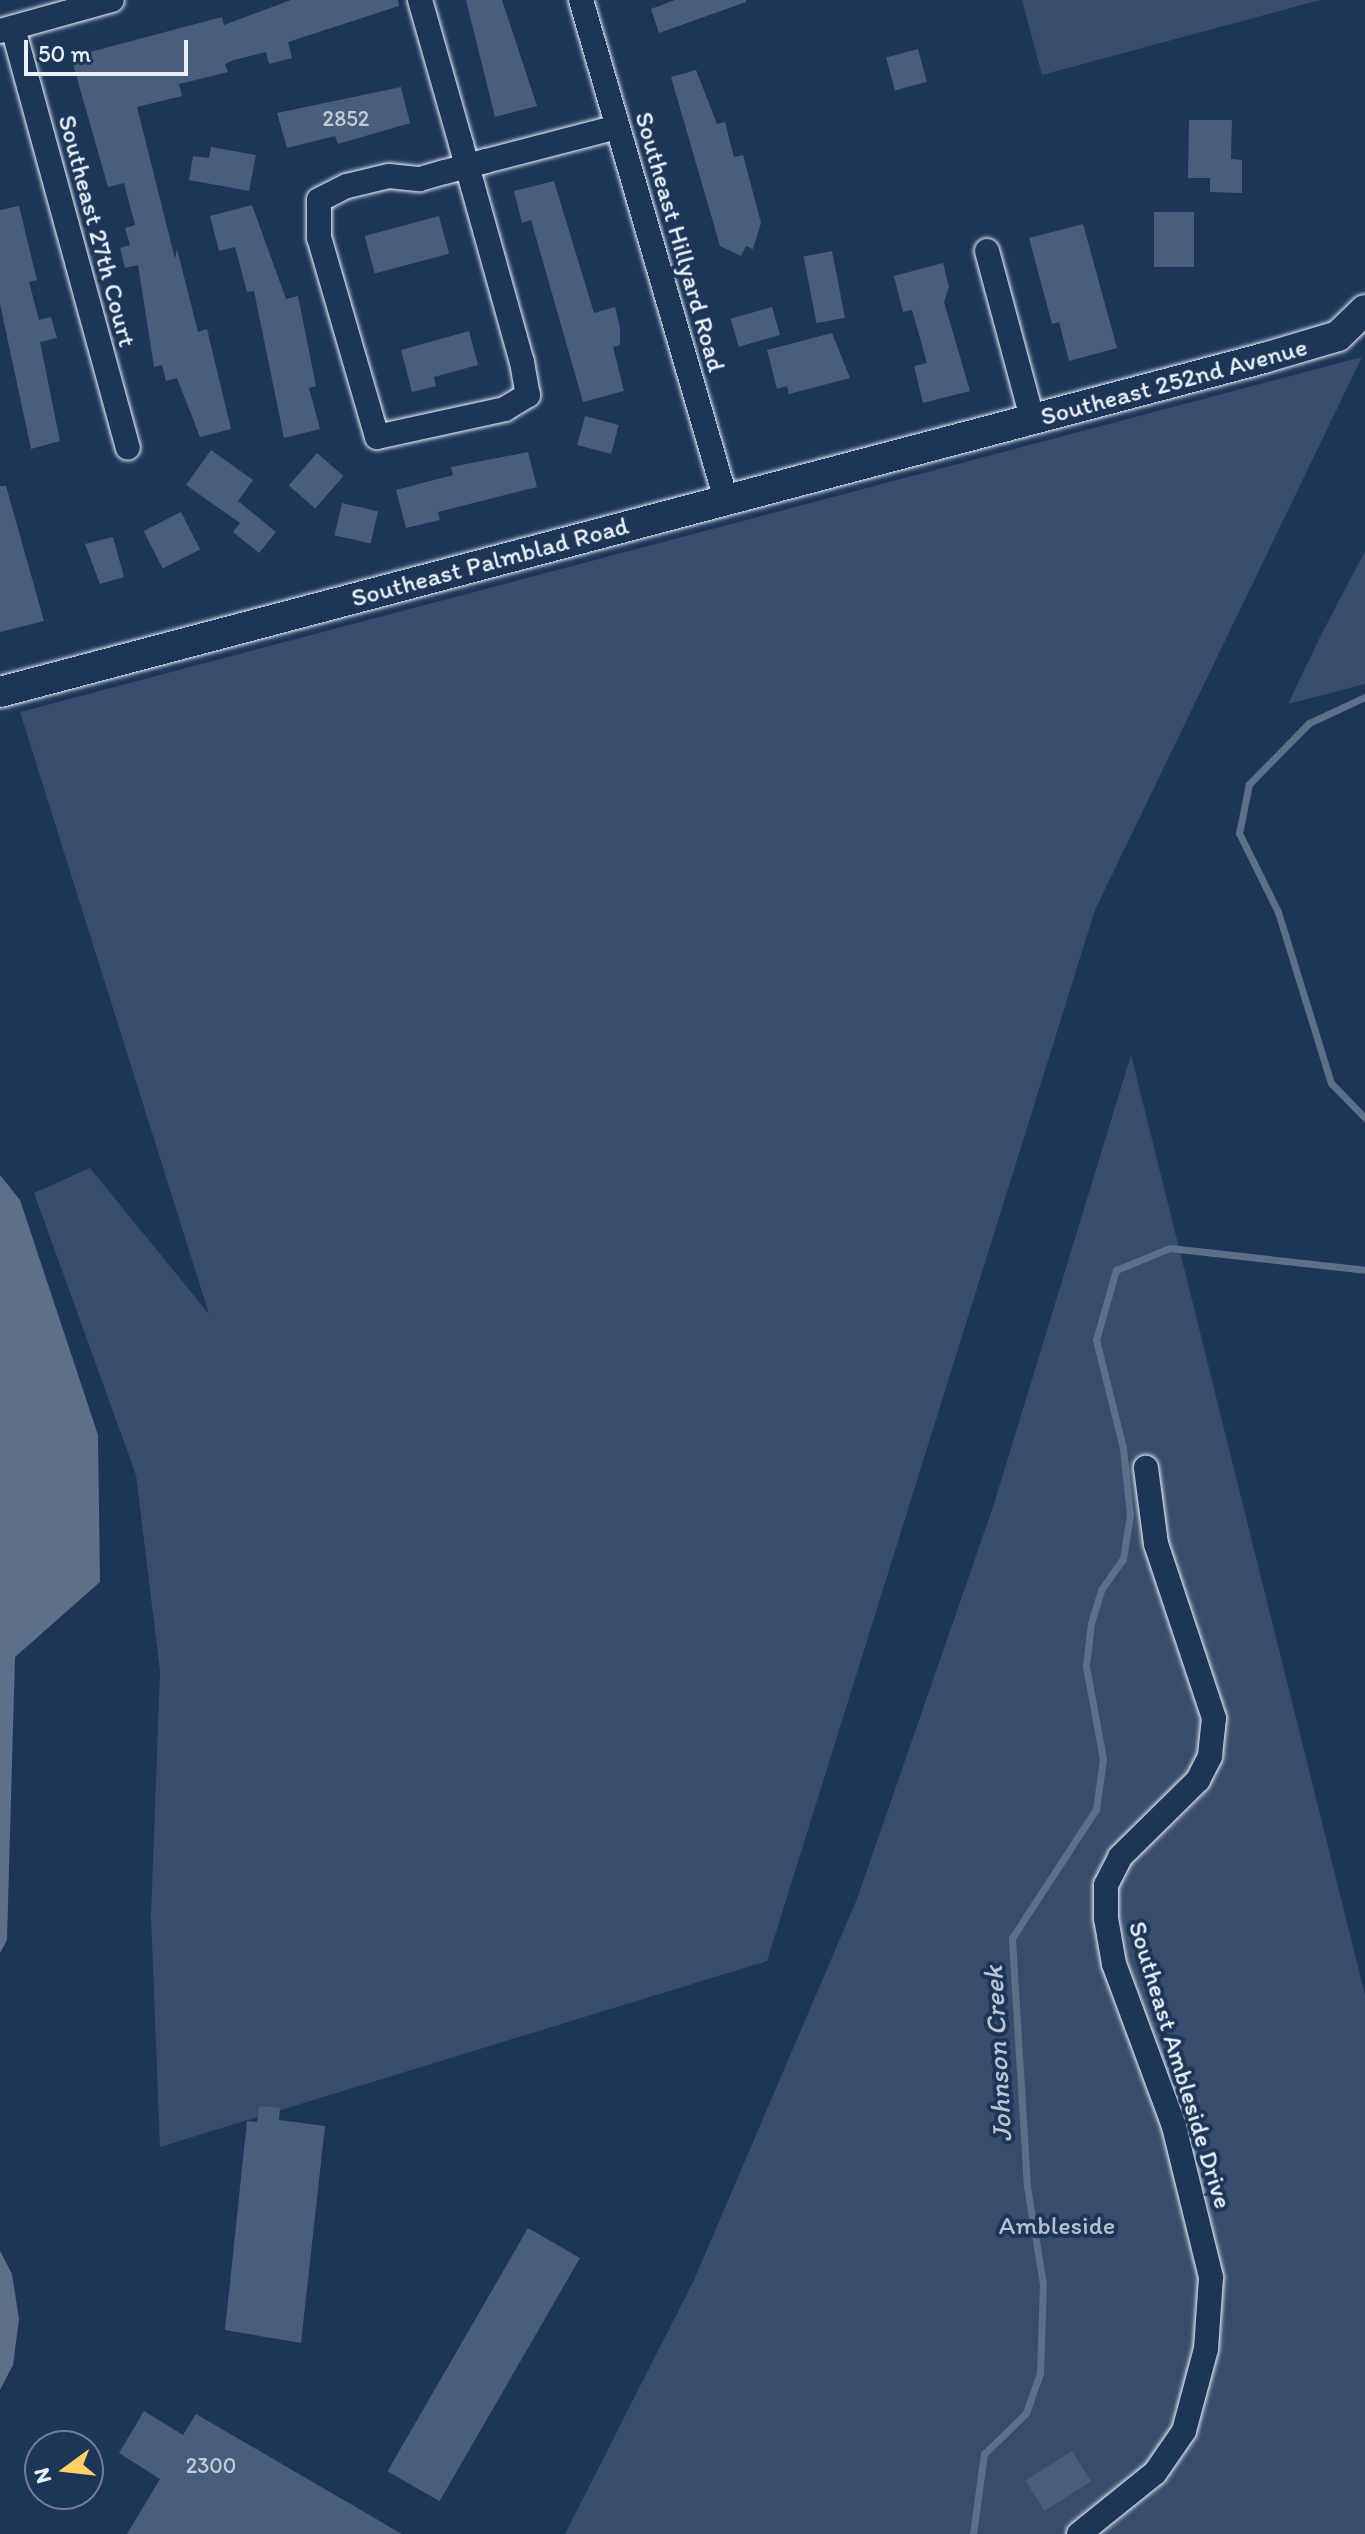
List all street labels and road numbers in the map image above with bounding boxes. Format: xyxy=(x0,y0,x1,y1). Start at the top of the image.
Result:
street label: Southeast Hillyard Road xyxy=(628,108,732,376)
street label: Southeast 27th Court xyxy=(51,112,143,350)
street label: Southeast 252nd Avenue xyxy=(1037,331,1311,433)
street label: Southeast Palmblad Road xyxy=(349,510,631,614)
street label: Southeast Ambleside Drive xyxy=(1121,1917,1239,2213)

